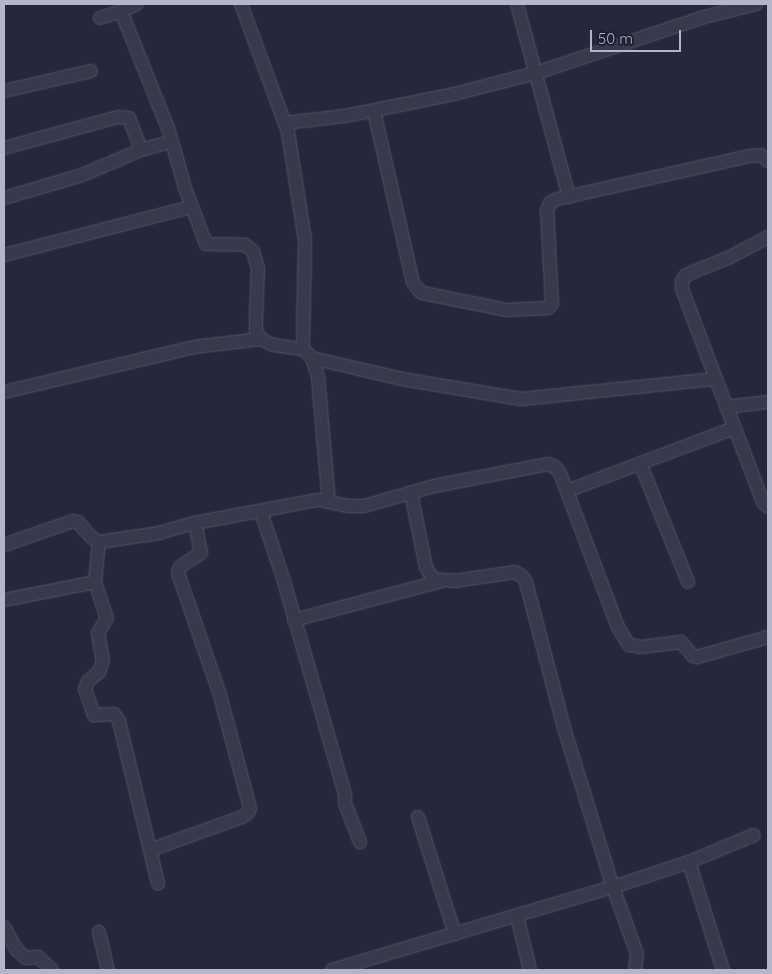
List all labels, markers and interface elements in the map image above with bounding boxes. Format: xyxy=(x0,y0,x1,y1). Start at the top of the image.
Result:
scale bar xyxy=(592,20,683,52)
text: 50 m xyxy=(598,29,633,48)

